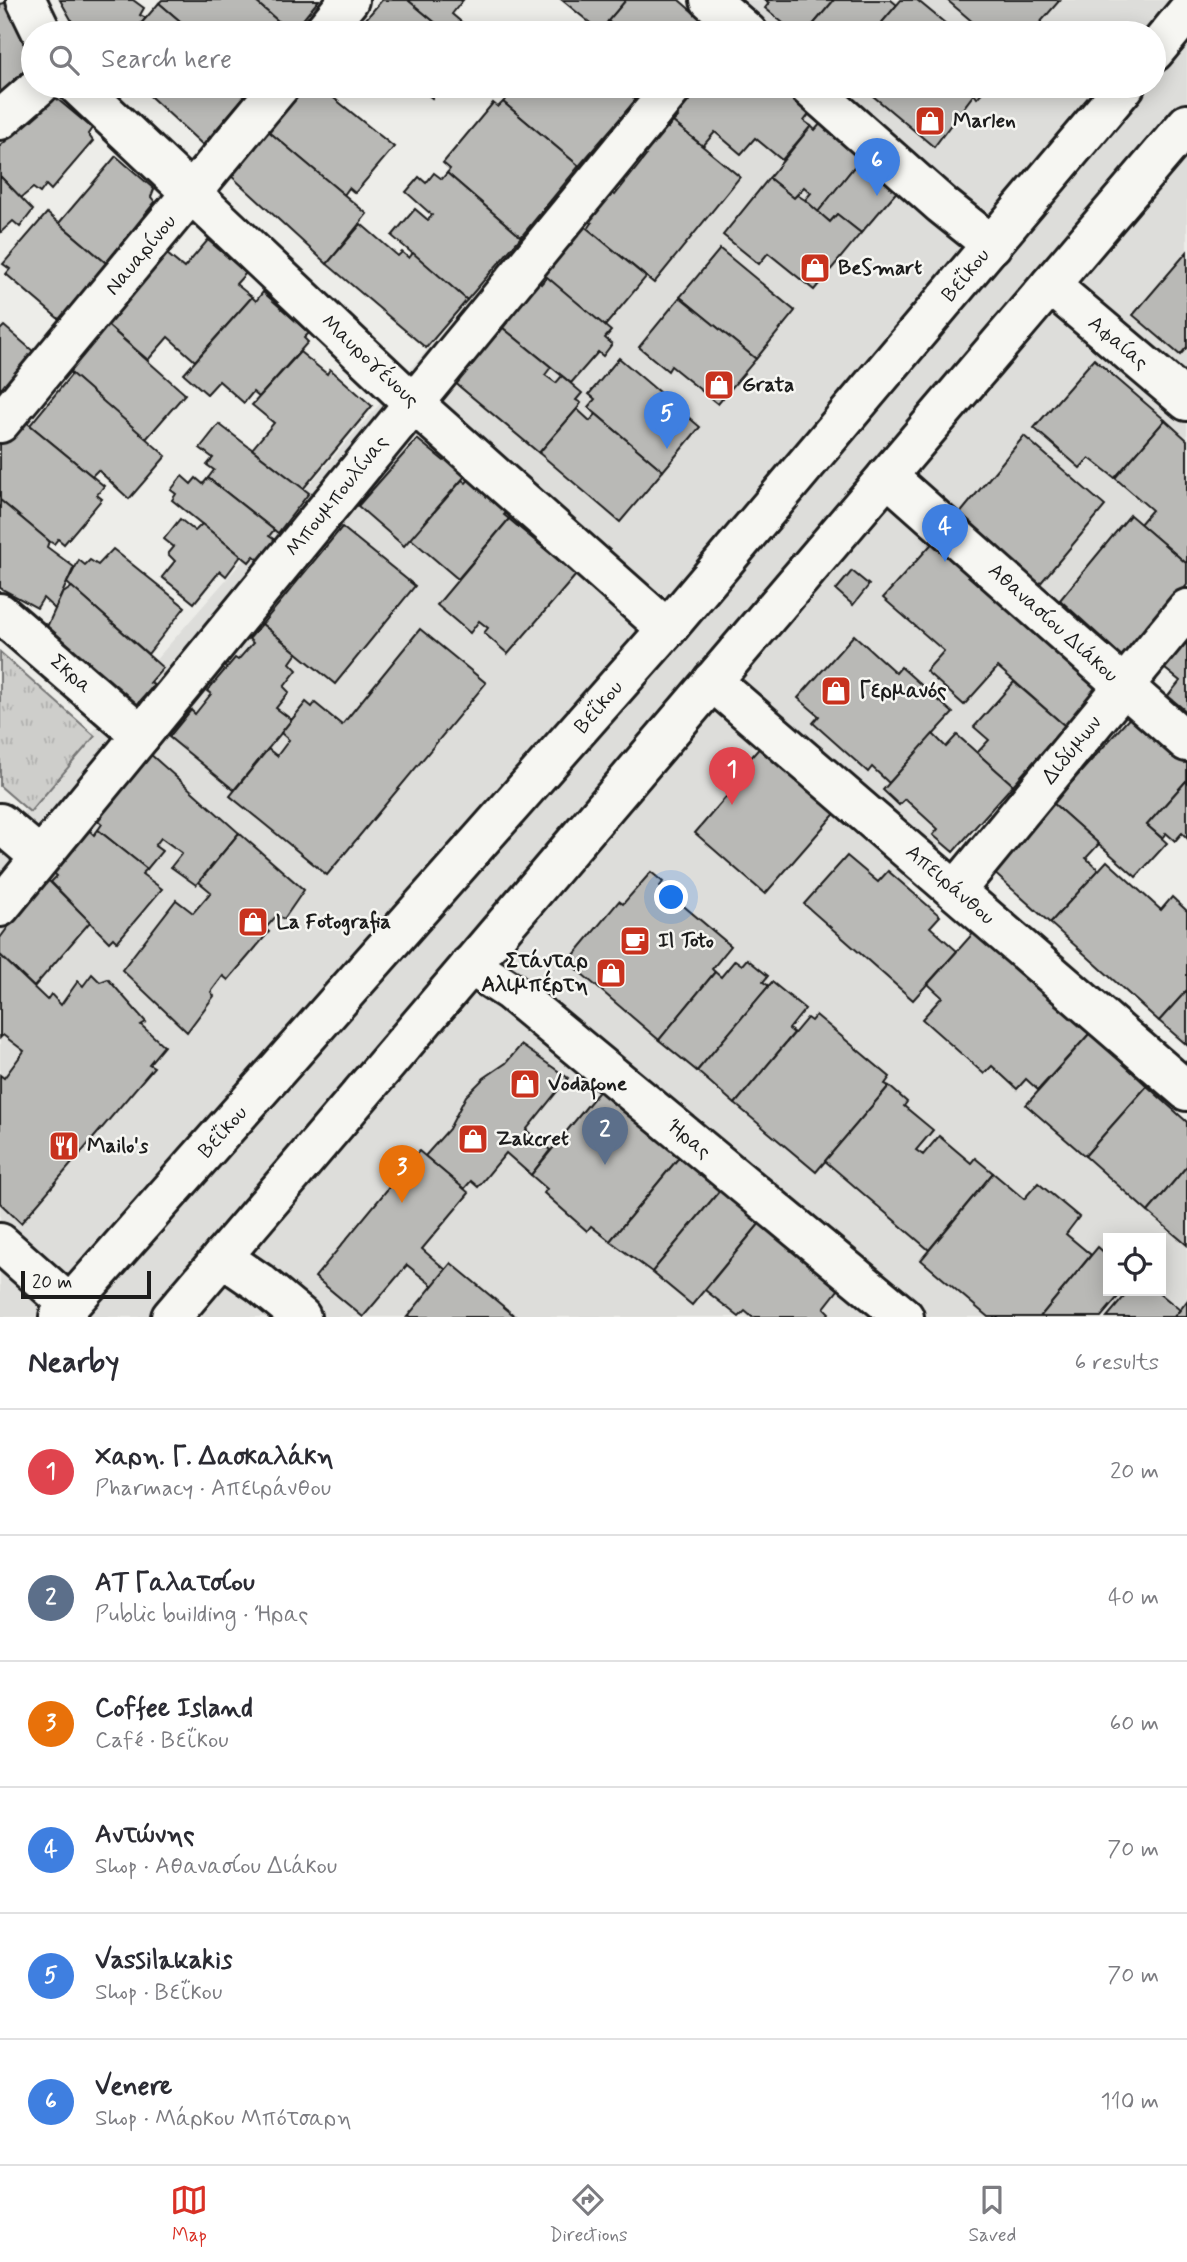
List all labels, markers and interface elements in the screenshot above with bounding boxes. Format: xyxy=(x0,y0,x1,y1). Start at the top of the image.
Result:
search box xyxy=(21,21,1166,98)
icon: search xyxy=(45,41,83,79)
text: Search here xyxy=(101,43,232,77)
shop icon: Marlen xyxy=(913,104,947,138)
place label: Marlen xyxy=(953,107,1016,135)
pin: 6 xyxy=(854,138,900,196)
street label: Ναυαρίνου xyxy=(99,209,183,301)
street label: Βεΐκου xyxy=(936,242,996,308)
shop icon: BeSmart xyxy=(798,251,832,285)
place label: BeSmart xyxy=(838,254,922,282)
street label: Μαυρογένους xyxy=(315,307,426,414)
street label: Αφαίας xyxy=(1082,309,1154,377)
shop icon: Grata xyxy=(702,368,736,402)
place label: Grata xyxy=(742,371,794,399)
pin: 5 xyxy=(644,391,690,449)
street label: Μπουμπουλίνας xyxy=(279,429,395,563)
pin: 4 xyxy=(922,504,968,562)
street label: Αθανασίου Διάκου xyxy=(982,557,1124,689)
street label: Σκρα xyxy=(44,648,98,700)
shop icon: Γερμανός xyxy=(819,674,853,708)
street label: Βεΐκου xyxy=(568,675,630,739)
place label: Γερμανός xyxy=(859,677,946,705)
street label: Διδύμων xyxy=(1036,710,1108,790)
pin: 1 xyxy=(709,747,755,805)
street label: Απειράνθου xyxy=(899,838,1001,932)
your location xyxy=(654,880,688,914)
shop icon: La Fotografia xyxy=(236,905,270,939)
place label: La Fotografia xyxy=(276,908,391,936)
cafe icon: Il Toto xyxy=(618,924,652,958)
place label: Il Toto xyxy=(658,927,714,955)
place label: Στάνταρ Αλιμπέρτη xyxy=(482,947,588,999)
shop icon: Στάνταρ Αλιμπέρτη xyxy=(594,956,628,990)
shop icon: Vodafone xyxy=(508,1067,542,1101)
place label: Vodafone xyxy=(548,1070,628,1100)
street label: Βεΐκου xyxy=(192,1100,254,1164)
pin: 2 xyxy=(582,1107,628,1165)
street label: Ήρας xyxy=(661,1112,717,1166)
shop icon: Zakcret xyxy=(456,1122,490,1156)
place label: Zakcret xyxy=(496,1125,569,1153)
restaurant icon: Mailo's xyxy=(47,1129,81,1163)
place label: Mailo's xyxy=(87,1132,149,1160)
pin: 3 xyxy=(379,1145,425,1203)
map controls xyxy=(1103,1233,1166,1296)
button: locate xyxy=(1103,1233,1166,1296)
scale bar xyxy=(21,1268,150,1300)
text: 20 m xyxy=(32,1270,72,1295)
text: Nearby xyxy=(28,1343,119,1382)
text: 6 results xyxy=(1075,1348,1159,1378)
text: Χαρη. Γ. Δασκαλάκη xyxy=(95,1440,334,1474)
text: 1 xyxy=(46,1457,56,1487)
text: 20 m xyxy=(1110,1457,1159,1487)
text: Pharmacy · Απειράνθου xyxy=(95,1474,331,1504)
text: ΑΤ Γαλατσίου xyxy=(95,1566,255,1600)
text: 2 xyxy=(45,1583,57,1613)
text: 40 m xyxy=(1108,1583,1159,1613)
text: Public building · Ήρας xyxy=(95,1600,308,1630)
text: Coffee Island xyxy=(95,1692,253,1726)
text: 3 xyxy=(46,1709,56,1739)
text: 60 m xyxy=(1110,1709,1159,1739)
text: Café · Βεΐκου xyxy=(95,1726,229,1756)
text: Αντώνης xyxy=(95,1818,195,1852)
text: 4 xyxy=(44,1835,58,1865)
text: 70 m xyxy=(1107,1835,1159,1865)
text: Shop · Αθανασίου Διάκου xyxy=(95,1852,337,1882)
text: Vassilakakis xyxy=(95,1944,232,1978)
text: 5 xyxy=(44,1961,58,1991)
text: 70 m xyxy=(1107,1961,1159,1991)
text: Shop · Βεΐκου xyxy=(95,1978,222,2008)
text: Venere xyxy=(95,2070,172,2104)
text: 6 xyxy=(45,2087,57,2117)
text: 110 m xyxy=(1100,2087,1159,2117)
text: Shop · Μάρκου Μπότσαρη xyxy=(95,2104,351,2134)
tab: Map xyxy=(170,2181,208,2248)
tab: Directions xyxy=(549,2181,628,2248)
tab: Saved xyxy=(968,2181,1016,2248)

